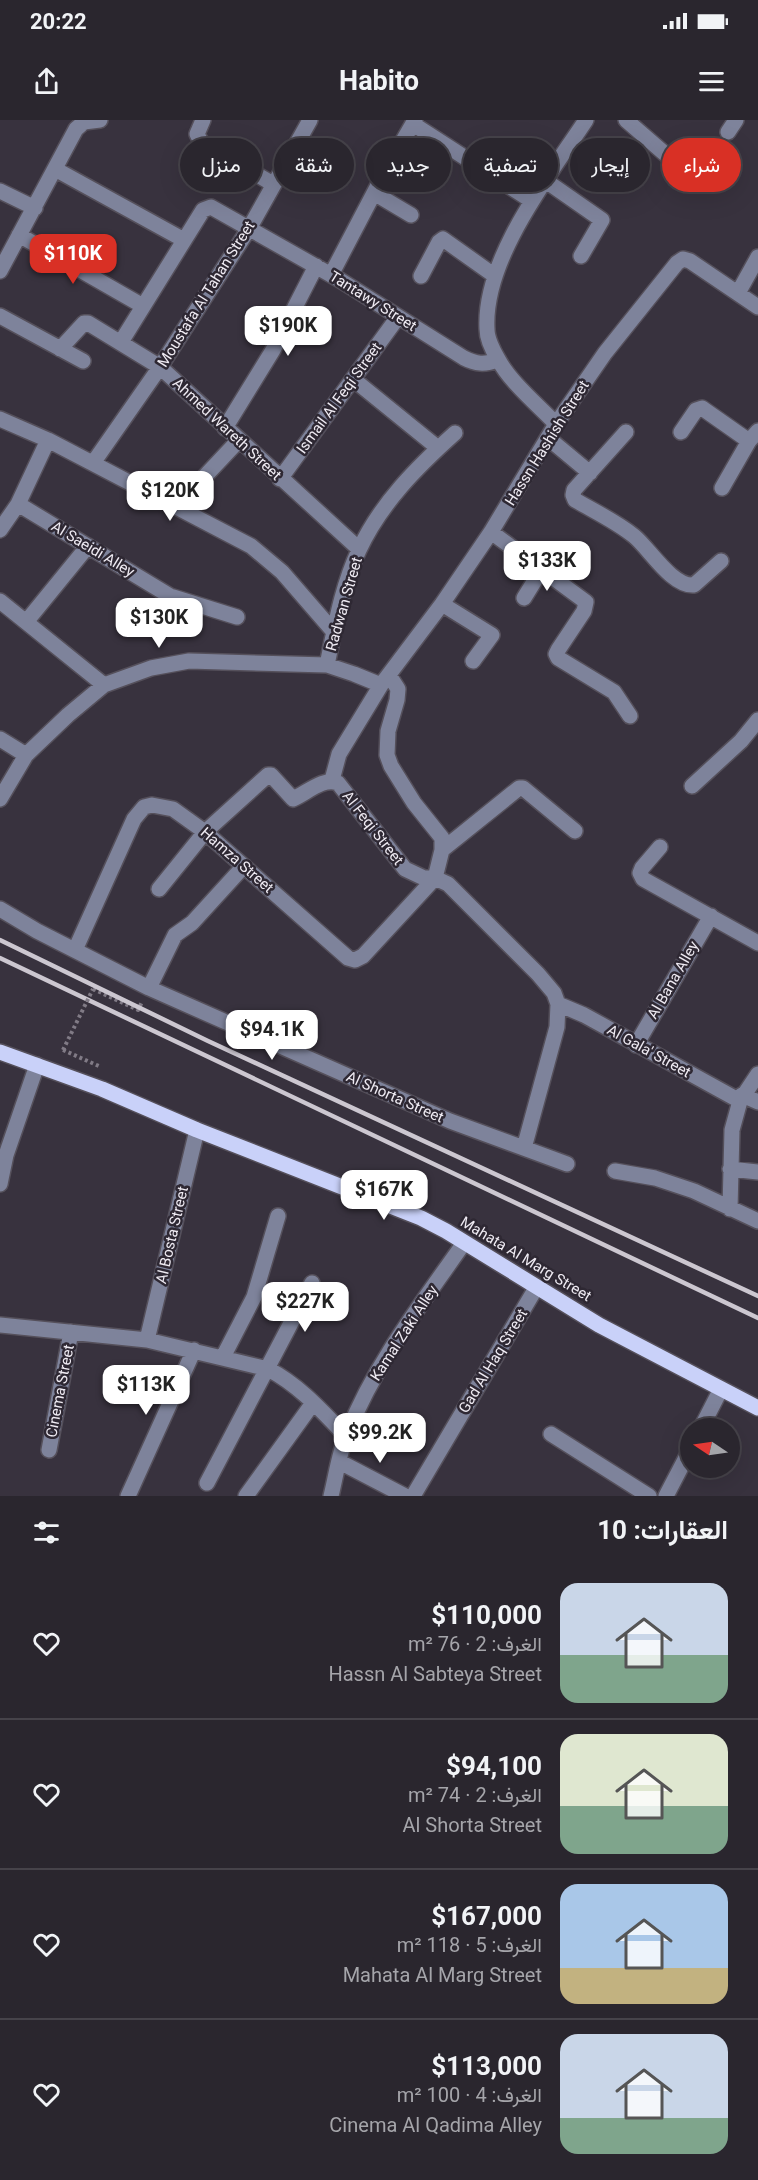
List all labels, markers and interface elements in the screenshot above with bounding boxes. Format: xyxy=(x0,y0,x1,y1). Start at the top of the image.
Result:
text: 20:22 xyxy=(30,9,87,34)
icon: share xyxy=(30,65,63,98)
text: Habito xyxy=(339,65,419,97)
icon: menu xyxy=(695,65,728,98)
chip: منزل xyxy=(180,138,262,192)
chip: شقة xyxy=(274,138,354,192)
chip: جديد xyxy=(366,138,451,192)
chip: تصفية xyxy=(463,138,558,192)
chip: إيجار xyxy=(570,138,650,192)
chip: شراء xyxy=(662,138,741,192)
street label: Moustafa Al Tahan Street xyxy=(154,218,258,370)
pin: $110K xyxy=(31,234,115,285)
text: $110K xyxy=(44,241,102,265)
street label: Tantawy Street xyxy=(326,267,420,335)
pin: $190K xyxy=(246,306,330,357)
text: $190K xyxy=(259,313,317,337)
street label: Ismail Al Feqi Street xyxy=(293,339,385,457)
street label: Ahmed Wareth Street xyxy=(169,374,285,484)
street label: Hassn Hashish Street xyxy=(501,377,593,509)
pin: $120K xyxy=(128,471,212,522)
text: $120K xyxy=(141,478,199,502)
street label: Al Saeidi Alley xyxy=(48,517,138,581)
pin: $133K xyxy=(505,541,589,592)
text: $133K xyxy=(518,548,576,572)
street label: Radwan Street xyxy=(322,555,366,653)
pin: $130K xyxy=(117,598,201,649)
text: $130K xyxy=(130,605,188,629)
street label: Al Feqi Street xyxy=(339,788,407,869)
street label: Hamza Street xyxy=(197,823,277,897)
street label: Al Bana Alley xyxy=(643,938,703,1022)
pin: $94.1K xyxy=(223,1010,321,1061)
text: $94.1K xyxy=(240,1017,304,1041)
street label: Al Gala' Street xyxy=(604,1021,694,1081)
street label: Al Shorta Street xyxy=(344,1067,447,1127)
pin: $167K xyxy=(342,1170,426,1221)
text: $167K xyxy=(355,1177,413,1201)
street label: Al Bosta Street xyxy=(152,1185,192,1285)
street label: Mahata Al Marg Street xyxy=(457,1213,595,1305)
pin: $227K xyxy=(263,1282,347,1333)
street label: Kamal Zaki Alley xyxy=(366,1282,442,1384)
text: $227K xyxy=(276,1289,334,1313)
street label: Gad Al Haq Street xyxy=(455,1306,531,1416)
street label: Cinema Street xyxy=(42,1343,78,1439)
pin: $113K xyxy=(104,1365,188,1416)
text: $113K xyxy=(117,1372,175,1396)
pin: $99.2K xyxy=(331,1413,429,1464)
north arrow xyxy=(680,1418,740,1478)
map controls xyxy=(680,1418,740,1478)
text: $99.2K xyxy=(348,1420,412,1444)
text: العقارات: 10 xyxy=(597,1515,728,1545)
icon: filters xyxy=(30,1516,63,1549)
text: $110,000 xyxy=(431,1600,542,1630)
icon: home xyxy=(608,1607,680,1679)
icon: heart xyxy=(30,1627,63,1660)
text: الغرف: 2 · 76 m² xyxy=(408,1632,542,1656)
text: Hassn Al Sabteya Street xyxy=(328,1662,542,1686)
text: $94,100 xyxy=(446,1751,542,1781)
icon: home xyxy=(608,1758,680,1830)
icon: heart xyxy=(30,1778,63,1811)
text: الغرف: 2 · 74 m² xyxy=(408,1783,542,1807)
text: Al Shorta Street xyxy=(402,1813,542,1837)
text: $167,000 xyxy=(431,1901,542,1931)
icon: home xyxy=(608,1908,680,1980)
icon: heart xyxy=(30,1928,63,1961)
text: الغرف: 5 · 118 m² xyxy=(397,1933,542,1957)
text: Mahata Al Marg Street xyxy=(343,1963,542,1987)
text: $113,000 xyxy=(431,2051,542,2081)
icon: home xyxy=(608,2058,680,2130)
icon: heart xyxy=(30,2078,63,2111)
text: الغرف: 4 · 100 m² xyxy=(397,2083,542,2107)
text: Cinema Al Qadima Alley xyxy=(329,2113,542,2137)

